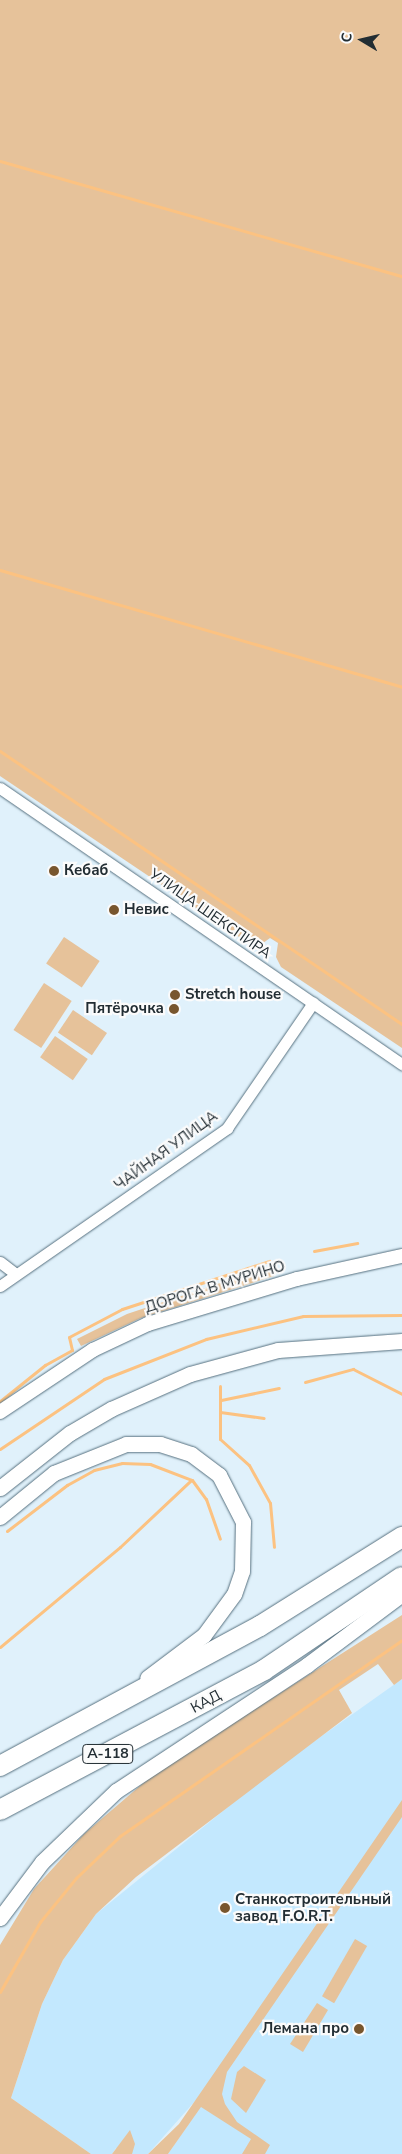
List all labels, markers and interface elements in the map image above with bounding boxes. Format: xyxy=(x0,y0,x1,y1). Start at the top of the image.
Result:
north arrow xyxy=(337,15,387,65)
text: С xyxy=(337,31,357,44)
place label: Кебаб xyxy=(64,862,108,880)
marker: Кебаб xyxy=(48,865,60,877)
street label: УЛИЦА ШЕКСПИРА xyxy=(146,865,274,963)
place label: Невис xyxy=(124,901,169,919)
marker: Невис xyxy=(108,904,120,916)
place label: Stretch house xyxy=(185,986,281,1004)
marker: Stretch house xyxy=(169,989,181,1001)
place label: Пятёрочка xyxy=(85,1000,164,1018)
marker: Пятёрочка xyxy=(168,1003,180,1015)
street label: ЧАЙНАЯ УЛИЦА xyxy=(111,1108,221,1194)
street label: ДОРОГА В МУРИНО xyxy=(143,1257,287,1317)
street label: КАД xyxy=(188,1687,224,1717)
road number: А-118 xyxy=(82,1742,134,1766)
place label: Станкостроительный завод F.O.R.T. xyxy=(235,1890,391,1925)
marker: Станкостроительный завод F.O.R.T. xyxy=(219,1902,231,1914)
place label: Лемана про xyxy=(262,2020,349,2038)
marker: Лемана про xyxy=(353,2023,365,2035)

